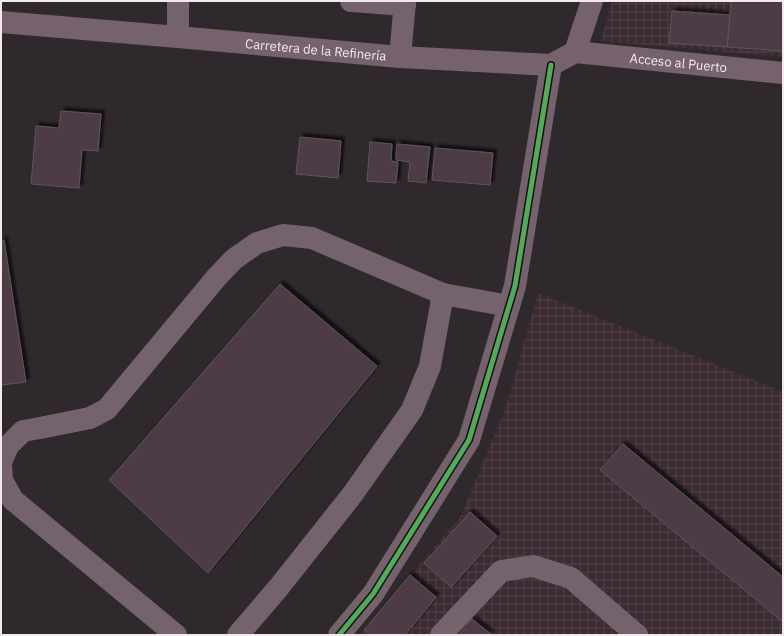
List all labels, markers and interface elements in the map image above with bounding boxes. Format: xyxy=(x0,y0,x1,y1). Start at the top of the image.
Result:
street label: Carretera de la Refinería xyxy=(244,35,387,65)
street label: Acceso al Puerto xyxy=(629,50,728,76)

